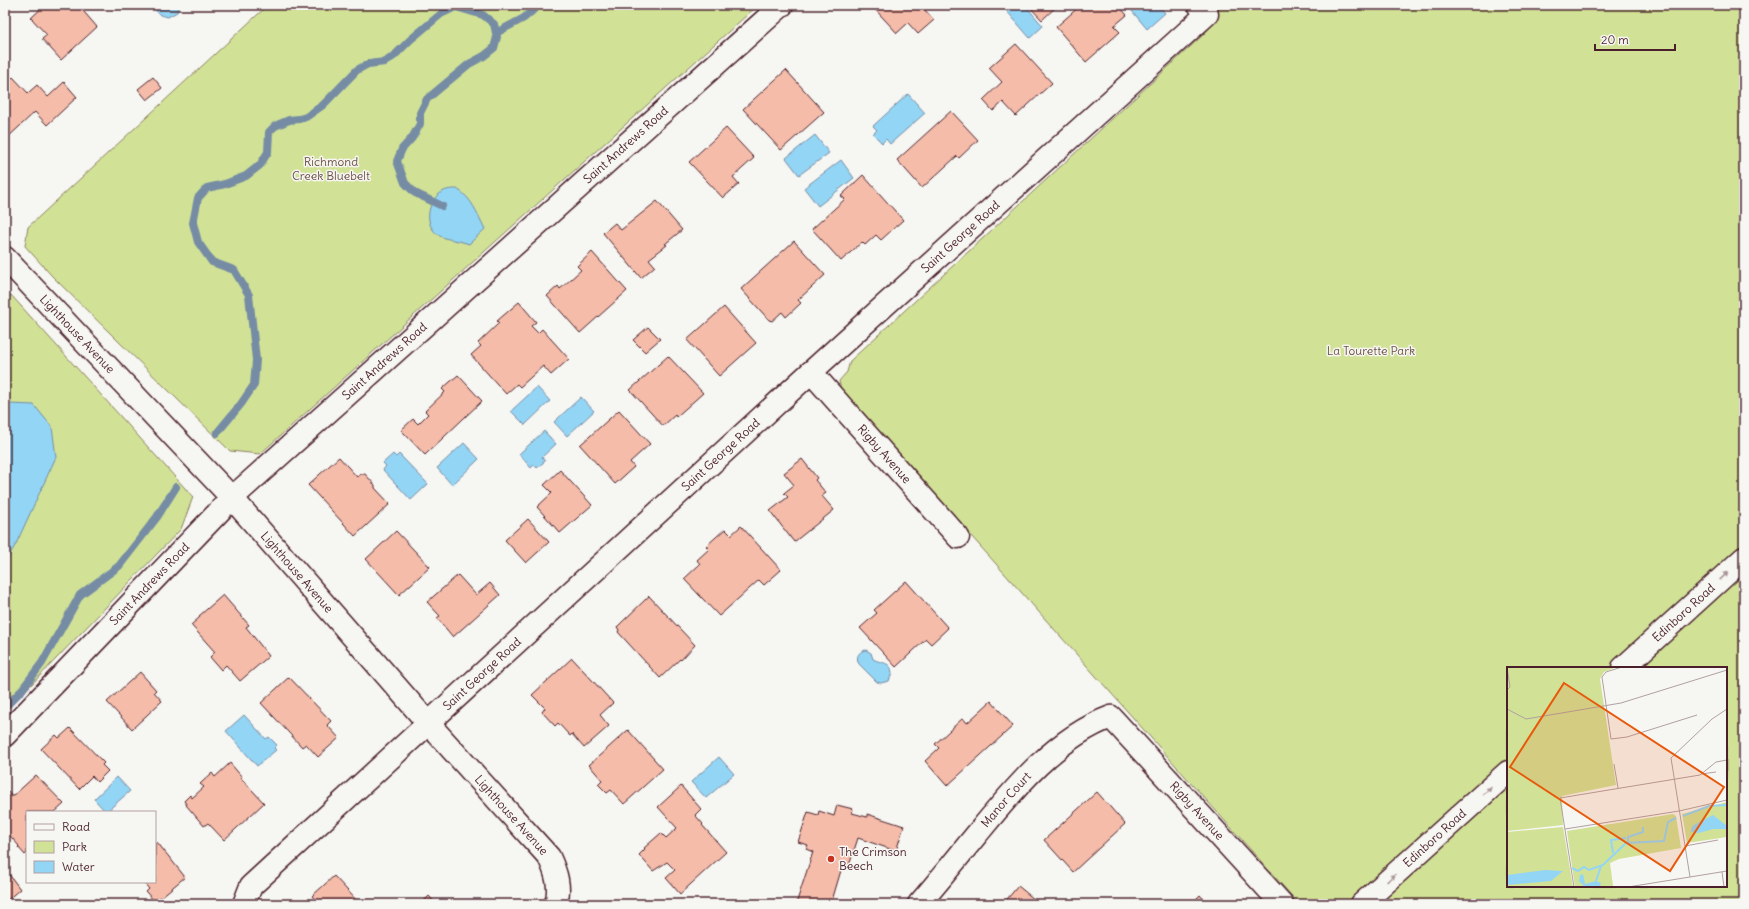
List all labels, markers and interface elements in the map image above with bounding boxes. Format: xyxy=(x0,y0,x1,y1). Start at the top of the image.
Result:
scale bar xyxy=(1595,26,1675,52)
text: 20 m xyxy=(1601,32,1629,47)
street label: Saint Andrews Road xyxy=(580,103,671,187)
park label: Richmond Creek Bluebelt xyxy=(292,154,370,183)
street label: Saint George Road xyxy=(918,197,1003,276)
street label: Lighthouse Avenue xyxy=(37,292,118,376)
street label: Saint Andrews Road xyxy=(339,319,430,403)
park label: La Tourette Park xyxy=(1327,343,1415,358)
street label: Saint George Road xyxy=(678,415,763,494)
street label: Rigby Avenue xyxy=(854,421,915,486)
street label: Lighthouse Avenue xyxy=(258,528,337,616)
street label: Saint Andrews Road xyxy=(106,539,192,628)
one-way arrow xyxy=(1719,571,1729,581)
street label: Edinboro Road xyxy=(1649,580,1718,645)
street label: Saint George Road xyxy=(440,634,524,713)
inset map xyxy=(1507,667,1727,887)
street label: Manor Court xyxy=(978,769,1034,830)
street label: Lighthouse Avenue xyxy=(472,772,552,858)
street label: Rigby Avenue xyxy=(1167,778,1228,843)
one-way arrow xyxy=(1482,786,1492,795)
street label: Edinboro Road xyxy=(1400,806,1469,870)
legend xyxy=(26,811,156,883)
text: Road xyxy=(62,819,90,834)
text: Park xyxy=(62,839,87,854)
place label: The Crimson Beech xyxy=(839,844,907,873)
marker: The Crimson Beech xyxy=(826,854,836,864)
text: Water xyxy=(62,859,95,874)
one-way arrow xyxy=(1386,873,1396,883)

